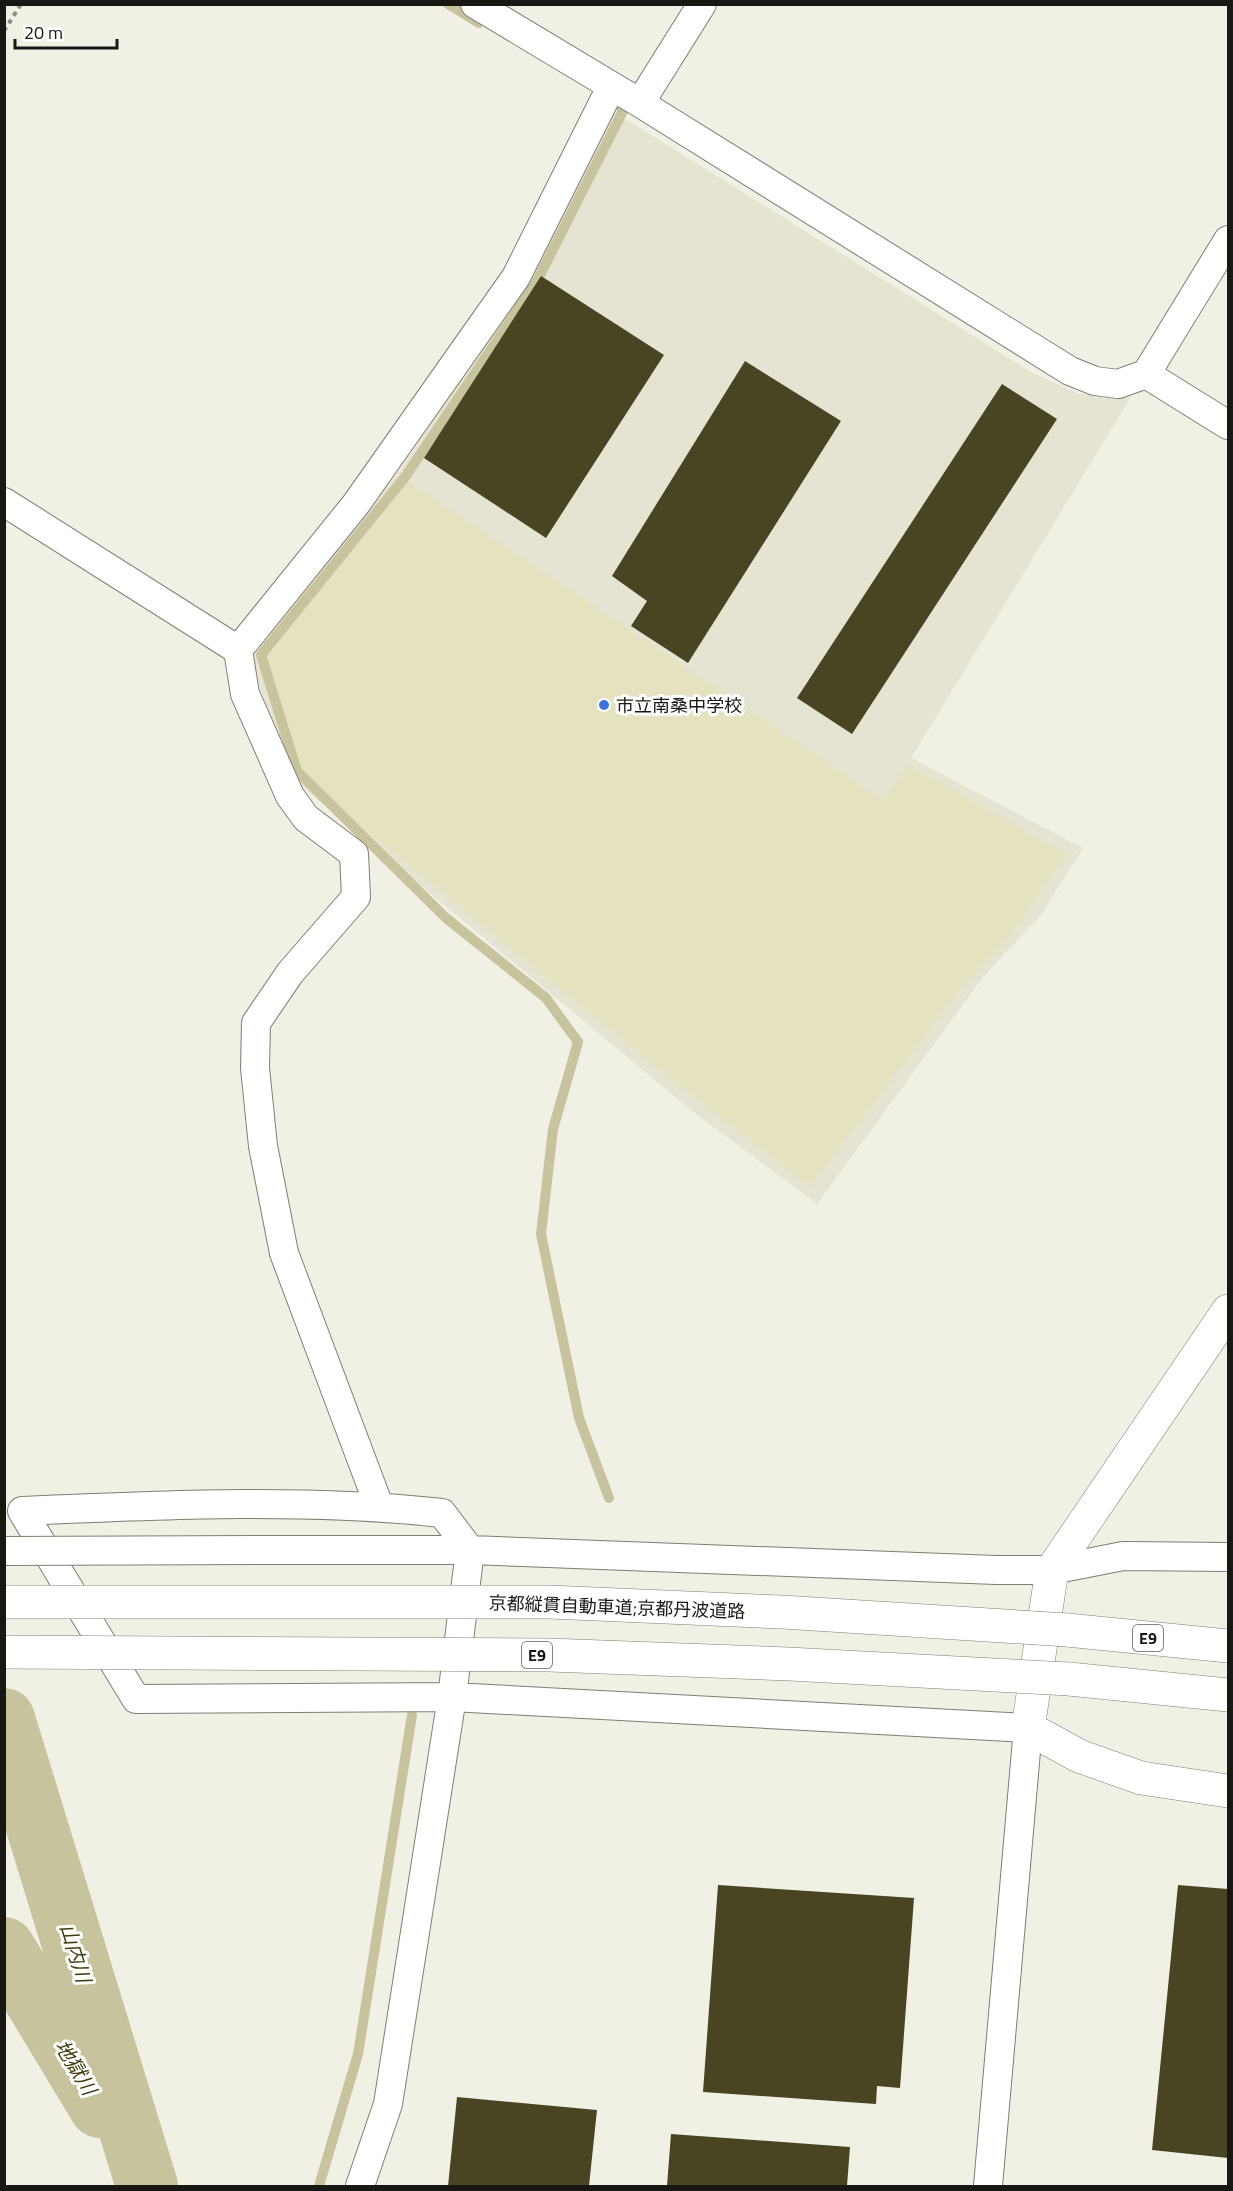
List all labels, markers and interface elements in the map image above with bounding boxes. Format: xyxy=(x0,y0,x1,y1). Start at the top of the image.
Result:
scale bar xyxy=(15,12,117,50)
text: 20 m xyxy=(24,19,63,46)
place label: 市立南桑中学校 xyxy=(616,692,742,719)
marker: 市立南桑中学校 xyxy=(597,698,611,712)
street label: 京都縦貫自動車道;京都丹波道路 xyxy=(488,1589,746,1625)
road number: E9 xyxy=(1133,1625,1163,1651)
road number: E9 xyxy=(522,1642,552,1668)
water label: 山内川 xyxy=(52,1920,100,1988)
water label: 地獄川 xyxy=(47,2033,106,2102)

